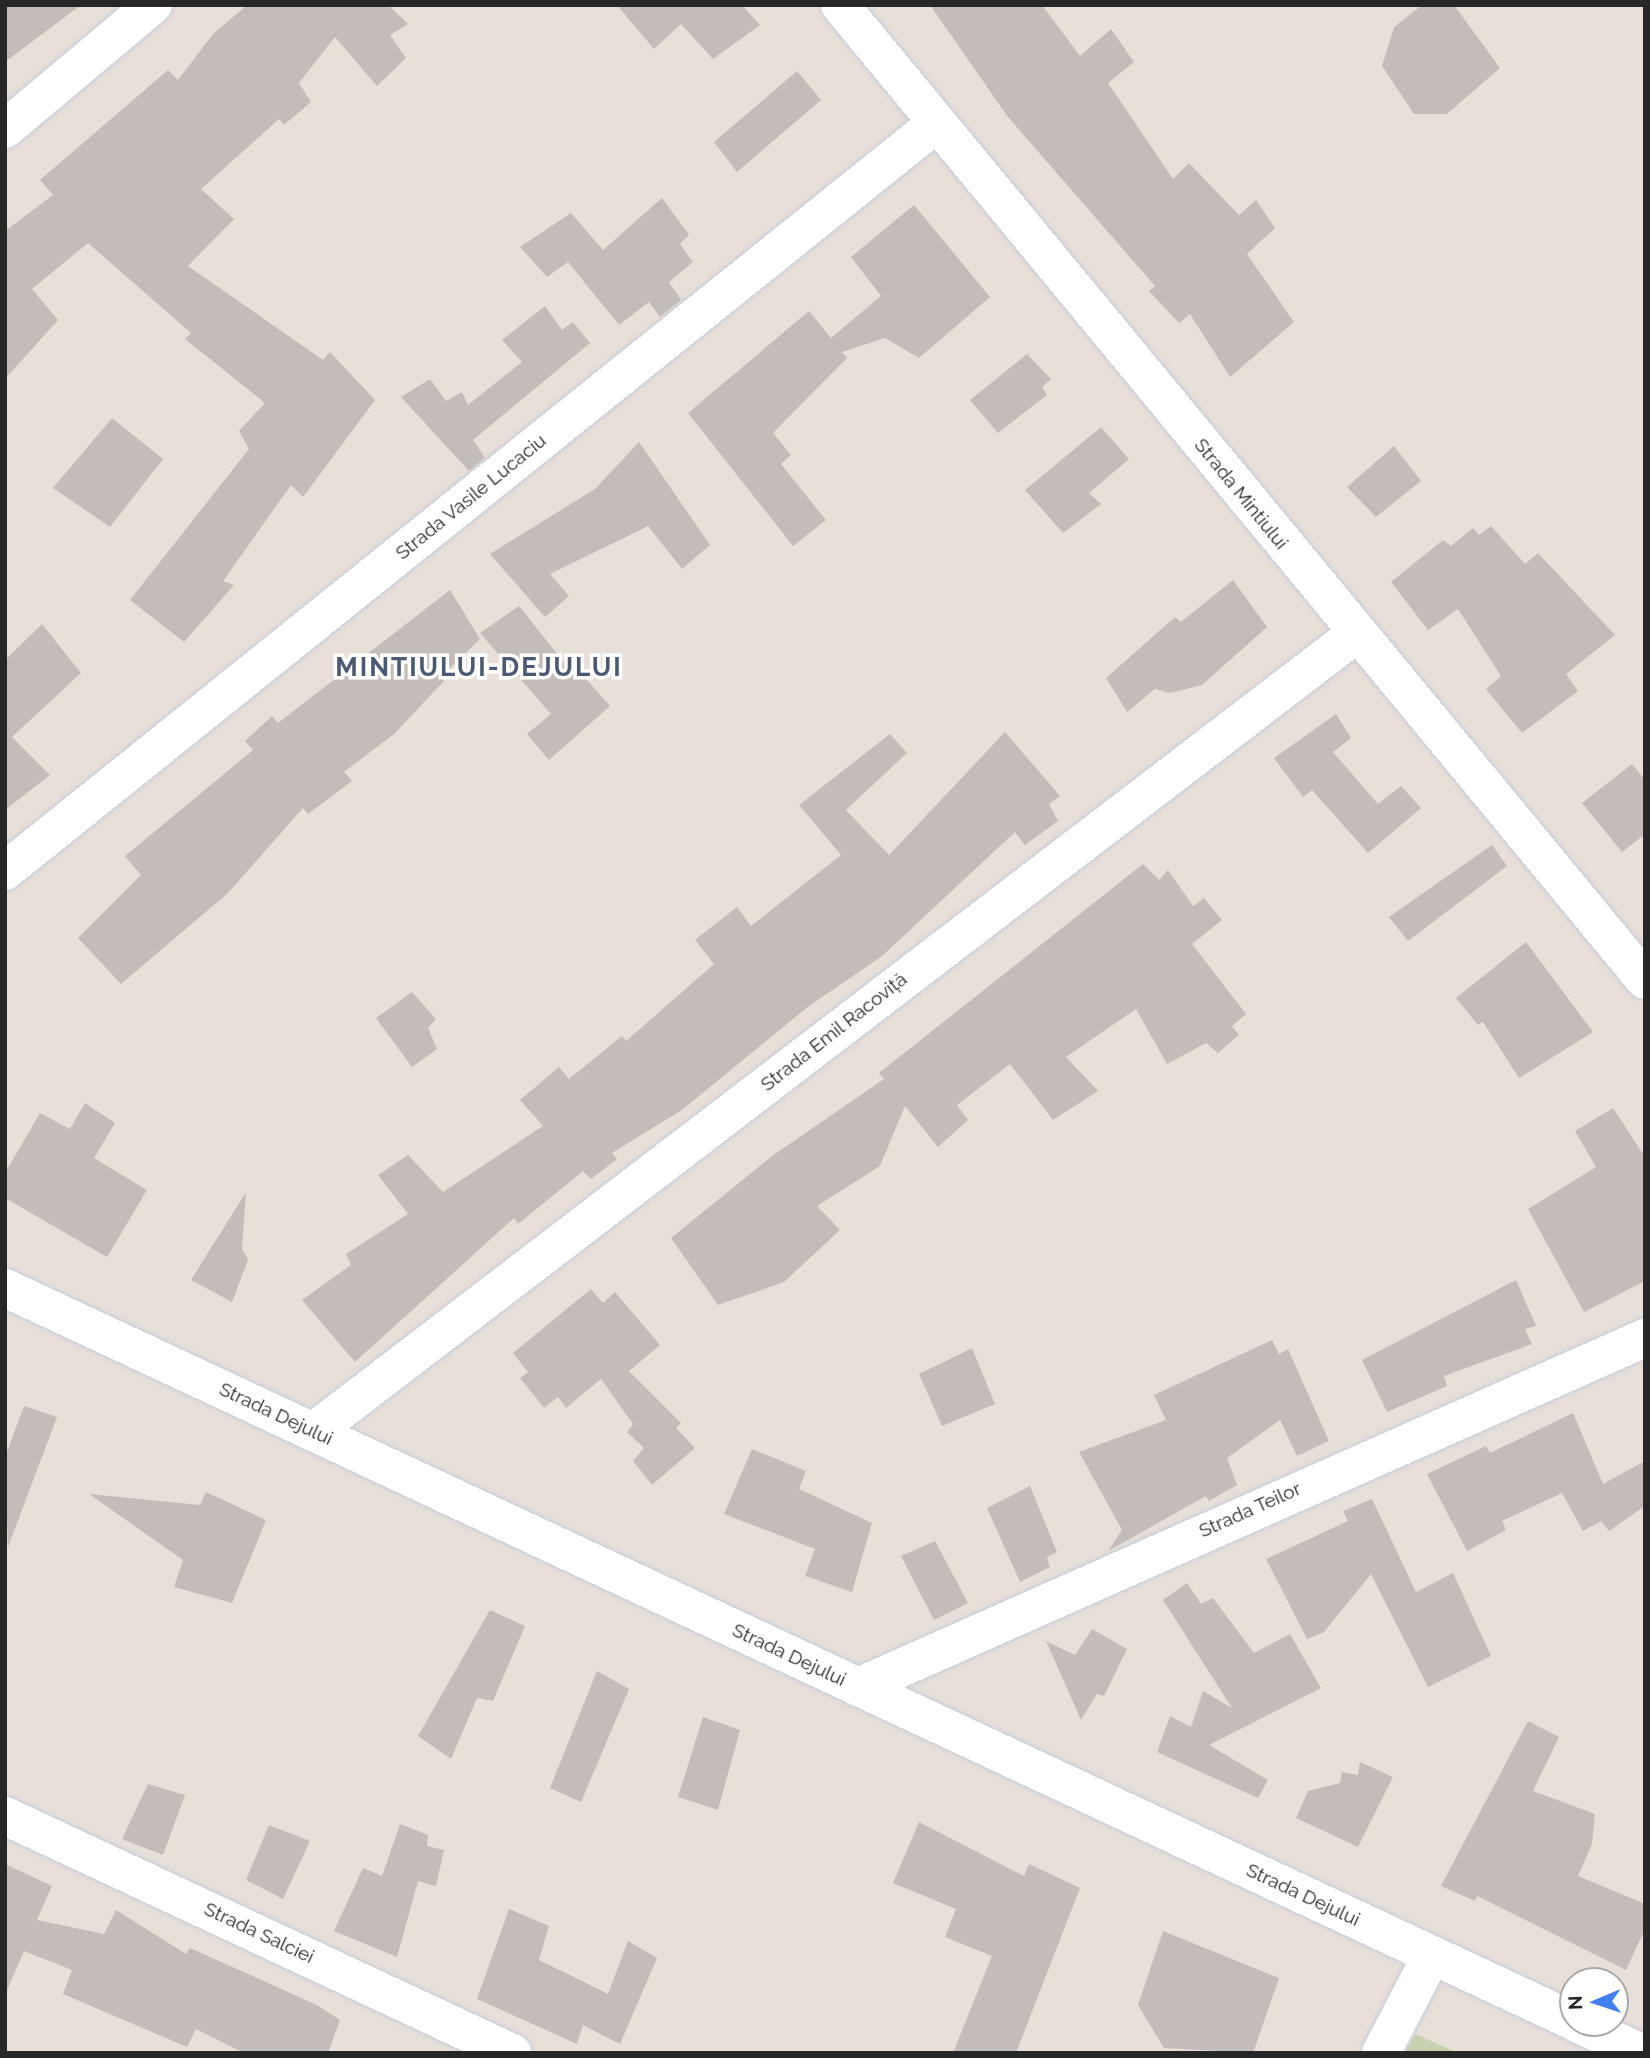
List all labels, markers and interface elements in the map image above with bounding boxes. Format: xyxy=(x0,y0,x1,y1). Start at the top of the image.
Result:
street label: Strada Vasile Lucaciu xyxy=(391,429,551,565)
street label: Strada Mintiului xyxy=(1189,434,1293,554)
district label: MINTIULUI-DEJULUI xyxy=(337,652,621,684)
street label: Strada Emil Racoviță xyxy=(756,968,912,1096)
street label: Strada Dejului xyxy=(216,1378,336,1450)
street label: Strada Teilor xyxy=(1195,1477,1305,1543)
street label: Strada Dejului xyxy=(729,1619,849,1691)
street label: Strada Dejului xyxy=(1243,1859,1363,1931)
street label: Strada Salciei xyxy=(200,1898,318,1968)
north arrow xyxy=(1559,1967,1629,2037)
text: N xyxy=(1564,1995,1586,2010)

